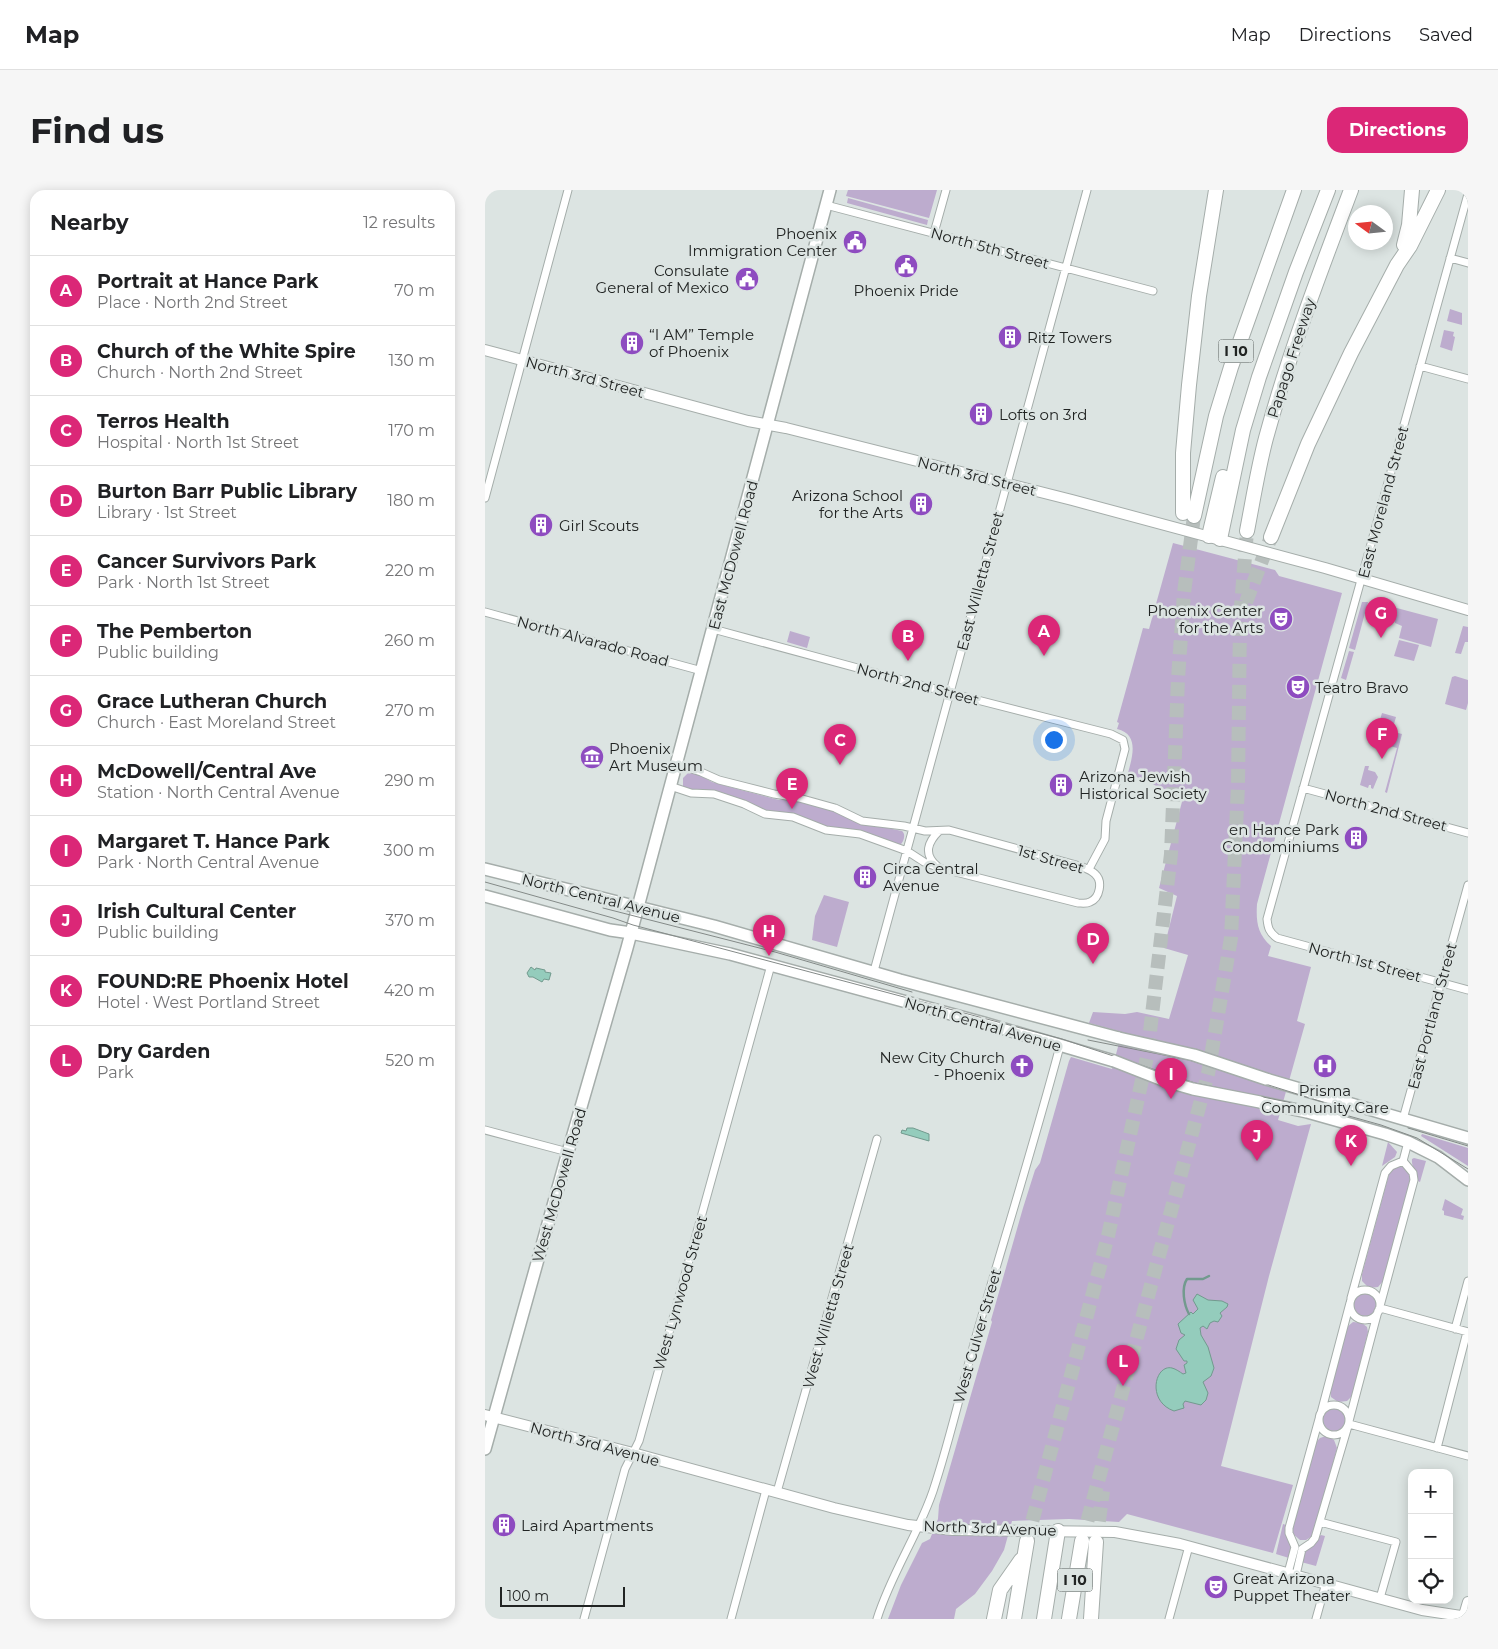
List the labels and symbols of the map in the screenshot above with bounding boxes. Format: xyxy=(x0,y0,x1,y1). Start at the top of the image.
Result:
north arrow xyxy=(1348,205,1393,250)
street label: North 5th Street xyxy=(929,223,1051,273)
place label: Phoenix Immigration Center xyxy=(688,224,837,260)
public building icon: Phoenix Immigration Center xyxy=(842,229,868,255)
public building icon: Phoenix Pride xyxy=(893,253,919,279)
place label: Consulate General of Mexico xyxy=(596,261,729,297)
public building icon: Consulate General of Mexico xyxy=(734,266,760,292)
place label: Phoenix Pride xyxy=(853,281,959,300)
street label: Papago Freeway xyxy=(1263,295,1320,420)
building icon: Ritz Towers xyxy=(997,324,1023,350)
place label: “I AM” Temple of Phoenix xyxy=(649,325,754,361)
place label: Ritz Towers xyxy=(1027,328,1112,347)
building icon: “I AM” Temple of Phoenix xyxy=(619,330,645,356)
road number: I 10 xyxy=(1219,340,1253,362)
street label: North 3rd Street xyxy=(524,352,646,402)
building icon: Lofts on 3rd xyxy=(968,401,994,427)
place label: Lofts on 3rd xyxy=(999,405,1087,424)
street label: East Moreland Street xyxy=(1353,424,1413,580)
street label: North 3rd Street xyxy=(916,452,1038,500)
street label: East McDowell Road xyxy=(704,478,762,632)
place label: Arizona School for the Arts xyxy=(792,486,903,522)
building icon: Arizona School for the Arts xyxy=(908,491,934,517)
street label: East Willetta Street xyxy=(952,509,1008,653)
building icon: Girl Scouts xyxy=(528,512,554,538)
place label: Girl Scouts xyxy=(559,516,639,535)
pin: G xyxy=(1365,597,1397,638)
place label: Phoenix Center for the Arts xyxy=(1147,601,1263,637)
theatre icon: Phoenix Center for the Arts xyxy=(1268,606,1294,632)
street label: North Alvarado Road xyxy=(515,612,671,670)
pin: A xyxy=(1028,615,1060,656)
pin: B xyxy=(892,620,924,661)
street label: North 2nd Street xyxy=(855,659,981,709)
theatre icon: Teatro Bravo xyxy=(1285,674,1311,700)
place label: Teatro Bravo xyxy=(1315,678,1408,697)
pin: F xyxy=(1366,718,1398,759)
pin: C xyxy=(824,724,856,765)
your location xyxy=(1041,727,1067,753)
place label: Phoenix Art Museum xyxy=(609,739,703,775)
museum icon: Phoenix Art Museum xyxy=(579,744,605,770)
place label: Arizona Jewish Historical Society xyxy=(1079,767,1208,803)
pin: E xyxy=(776,768,808,809)
building icon: Arizona Jewish Historical Society xyxy=(1048,772,1074,798)
street label: North 2nd Street xyxy=(1323,785,1449,835)
place label: en Hance Park Condominiums xyxy=(1222,820,1339,856)
building icon: en Hance Park Condominiums xyxy=(1343,825,1369,851)
street label: 1st Street xyxy=(1016,840,1086,878)
place label: Circa Central Avenue xyxy=(883,859,979,895)
building icon: Circa Central Avenue xyxy=(852,864,878,890)
street label: North Central Avenue xyxy=(520,869,682,927)
pin: H xyxy=(753,915,785,956)
pin: D xyxy=(1077,923,1109,964)
street label: North 1st Street xyxy=(1306,938,1424,986)
street label: East Portland Street xyxy=(1403,941,1461,1091)
street label: North Central Avenue xyxy=(902,992,1064,1056)
place label: New City Church - Phoenix xyxy=(879,1048,1005,1084)
church icon: New City Church - Phoenix xyxy=(1009,1053,1035,1079)
hospital icon: Prisma Community Care xyxy=(1312,1053,1338,1079)
pin: I xyxy=(1155,1058,1187,1099)
place label: Prisma Community Care xyxy=(1261,1081,1389,1117)
street label: West McDowell Road xyxy=(528,1106,590,1264)
pin: J xyxy=(1241,1120,1273,1161)
pin: K xyxy=(1335,1125,1367,1166)
street label: West Lynwood Street xyxy=(649,1213,711,1373)
street label: West Willetta Street xyxy=(798,1241,858,1391)
street label: West Culver Street xyxy=(949,1267,1005,1405)
pin: L xyxy=(1107,1345,1139,1386)
street label: North 3rd Avenue xyxy=(528,1418,662,1470)
building icon: Laird Apartments xyxy=(491,1512,517,1538)
place label: Laird Apartments xyxy=(521,1516,653,1535)
street label: North 3rd Avenue xyxy=(923,1516,1057,1540)
road number: I 10 xyxy=(1057,1568,1093,1592)
place label: Great Arizona Puppet Theater xyxy=(1233,1569,1351,1605)
theatre icon: Great Arizona Puppet Theater xyxy=(1203,1574,1229,1600)
scale bar xyxy=(500,1584,625,1607)

